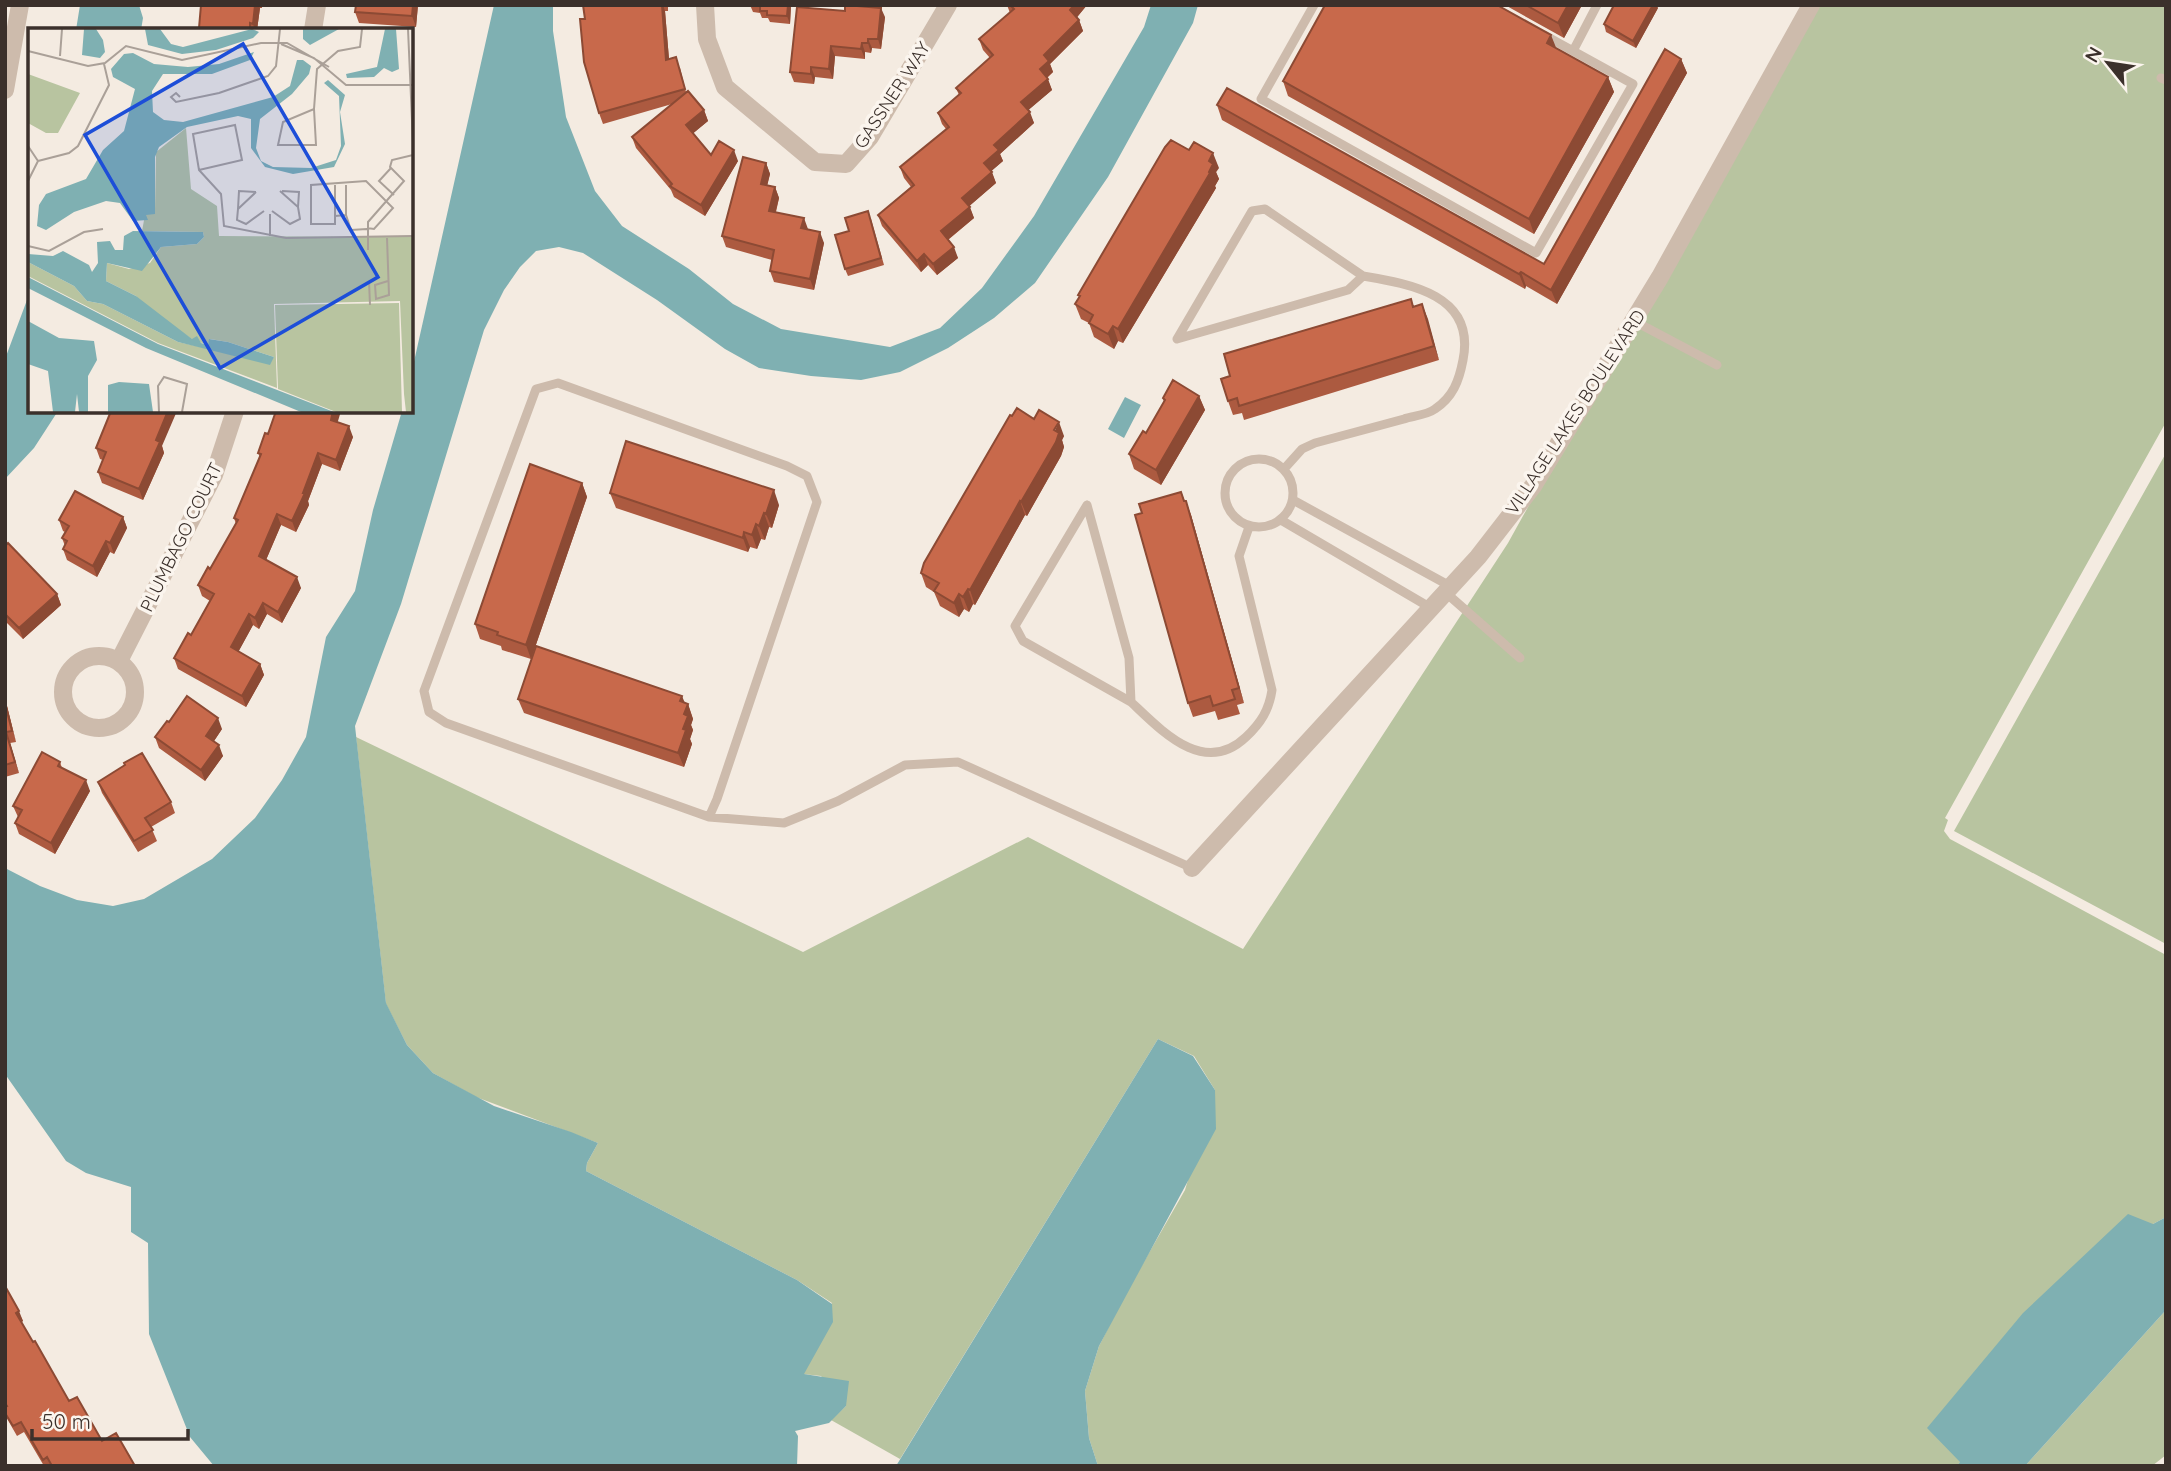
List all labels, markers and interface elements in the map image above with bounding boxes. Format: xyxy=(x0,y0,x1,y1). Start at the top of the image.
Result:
inset map xyxy=(28,28,413,413)
north arrow xyxy=(2073,28,2143,98)
street label: GASSNER WAY xyxy=(849,37,935,153)
text: N xyxy=(2079,42,2107,67)
street label: VILLAGE LAKES BOULEVARD xyxy=(1500,305,1650,519)
street label: PLUMBAGO COURT xyxy=(135,459,227,615)
scale bar xyxy=(32,1398,187,1442)
text: 50 m xyxy=(42,1408,91,1434)

